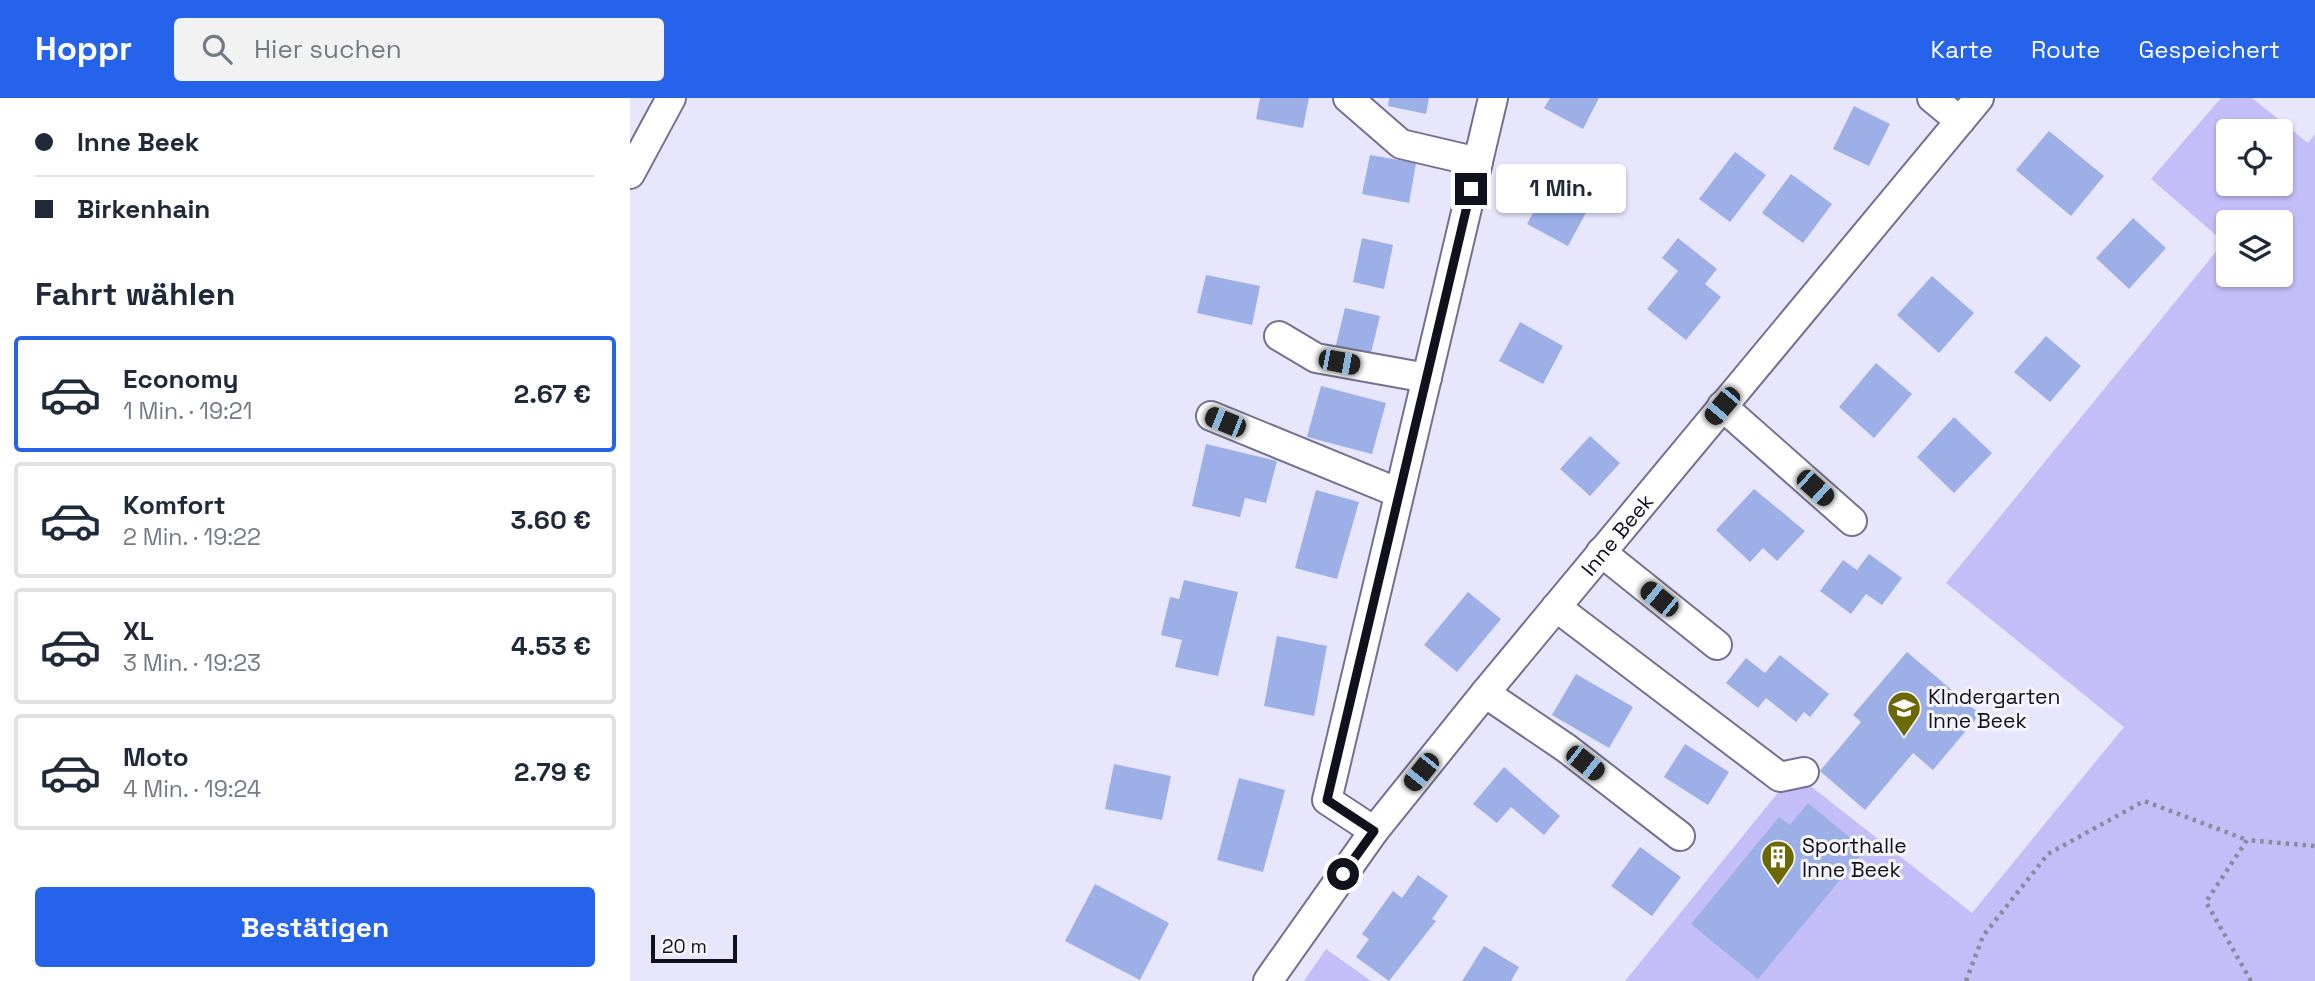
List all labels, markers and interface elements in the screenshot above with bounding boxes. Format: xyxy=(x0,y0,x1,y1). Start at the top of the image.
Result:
search box xyxy=(174,18,664,81)
text: Hoppr xyxy=(35,28,132,70)
icon: search xyxy=(198,30,236,68)
text: Hier suchen xyxy=(254,32,402,66)
text: Karte xyxy=(1931,34,1993,65)
text: Route xyxy=(2031,34,2100,65)
text: Gespeichert xyxy=(2138,34,2280,65)
map controls xyxy=(2216,119,2293,287)
button: locate xyxy=(2216,119,2293,196)
text: Inne Beek xyxy=(77,125,199,159)
callout: 1 Min. xyxy=(1496,164,1625,214)
route end xyxy=(1455,173,1487,205)
text: 1 Min. xyxy=(1529,173,1593,203)
text: Birkenhain xyxy=(77,192,210,226)
button: layers xyxy=(2216,210,2293,287)
text: Fahrt wählen xyxy=(35,274,235,314)
car xyxy=(1317,348,1362,376)
text: Economy xyxy=(123,362,239,396)
icon: car xyxy=(39,363,102,426)
text: 2.67 € xyxy=(514,377,591,411)
car xyxy=(1701,383,1744,429)
text: 1 Min. · 19:21 xyxy=(123,396,252,426)
car xyxy=(1202,404,1249,440)
car xyxy=(1793,466,1838,510)
text: Komfort xyxy=(123,488,226,522)
street label: Inne Beek xyxy=(1575,488,1659,581)
icon: car xyxy=(39,489,102,552)
text: 3.60 € xyxy=(511,503,591,537)
text: 2 Min. · 19:22 xyxy=(123,522,261,552)
car xyxy=(1637,578,1682,620)
text: XL xyxy=(123,614,154,648)
icon: car xyxy=(39,615,102,678)
text: 4.53 € xyxy=(511,629,591,663)
text: 3 Min. · 19:23 xyxy=(123,648,261,678)
place label: KIndergarten Inne Beek xyxy=(1928,683,2060,734)
school or university icon: KIndergarten Inne Beek xyxy=(1885,689,1923,738)
text: Moto xyxy=(123,740,189,774)
icon: car xyxy=(39,741,102,804)
car xyxy=(1562,742,1609,784)
car xyxy=(1400,749,1443,795)
text: 2.79 € xyxy=(514,755,591,789)
text: 4 Min. · 19:24 xyxy=(123,774,261,804)
place label: Sporthalle Inne Beek xyxy=(1802,832,1907,883)
building icon: Sporthalle Inne Beek xyxy=(1759,838,1797,887)
route start xyxy=(1327,858,1359,890)
button: Bestätigen xyxy=(35,887,595,967)
scale bar xyxy=(651,932,737,964)
text: 20 m xyxy=(662,934,707,959)

